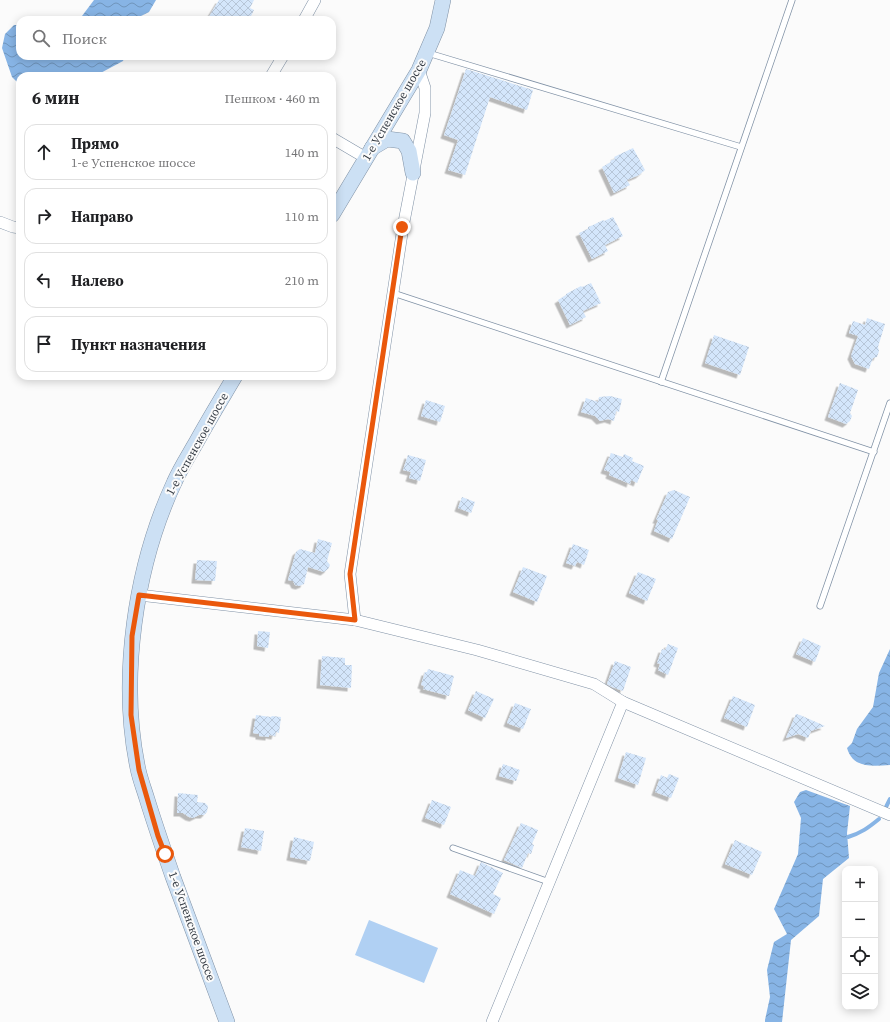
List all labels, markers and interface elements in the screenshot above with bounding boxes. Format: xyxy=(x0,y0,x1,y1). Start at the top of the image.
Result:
search box xyxy=(16,16,336,60)
icon: search xyxy=(30,27,52,49)
text: Поиск xyxy=(62,28,107,49)
street label: 1-е Успенское шоссе xyxy=(358,56,430,164)
text: 6 мин xyxy=(32,86,80,110)
text: Пешком · 460 m xyxy=(225,90,320,107)
text: Прямо xyxy=(71,133,119,154)
icon: ahead xyxy=(33,141,55,163)
text: 140 m xyxy=(285,144,319,161)
text: 1-е Успенское шоссе xyxy=(71,154,196,171)
icon: right xyxy=(33,205,55,227)
text: Направо xyxy=(71,206,133,227)
text: 110 m xyxy=(285,208,319,225)
route end xyxy=(393,218,411,236)
icon: left xyxy=(33,269,55,291)
text: Налево xyxy=(71,270,124,291)
text: 210 m xyxy=(285,272,319,289)
icon: arrive xyxy=(33,333,55,355)
text: Пункт назначения xyxy=(71,334,206,355)
street label: 1-е Успенское шоссе xyxy=(162,390,232,498)
route start xyxy=(156,845,174,863)
map controls xyxy=(842,866,878,1010)
button: + xyxy=(842,866,878,902)
street label: 1-е Успенское шоссе xyxy=(165,869,219,983)
button: − xyxy=(842,902,878,938)
button: locate xyxy=(842,938,878,974)
button: layers xyxy=(842,974,878,1010)

